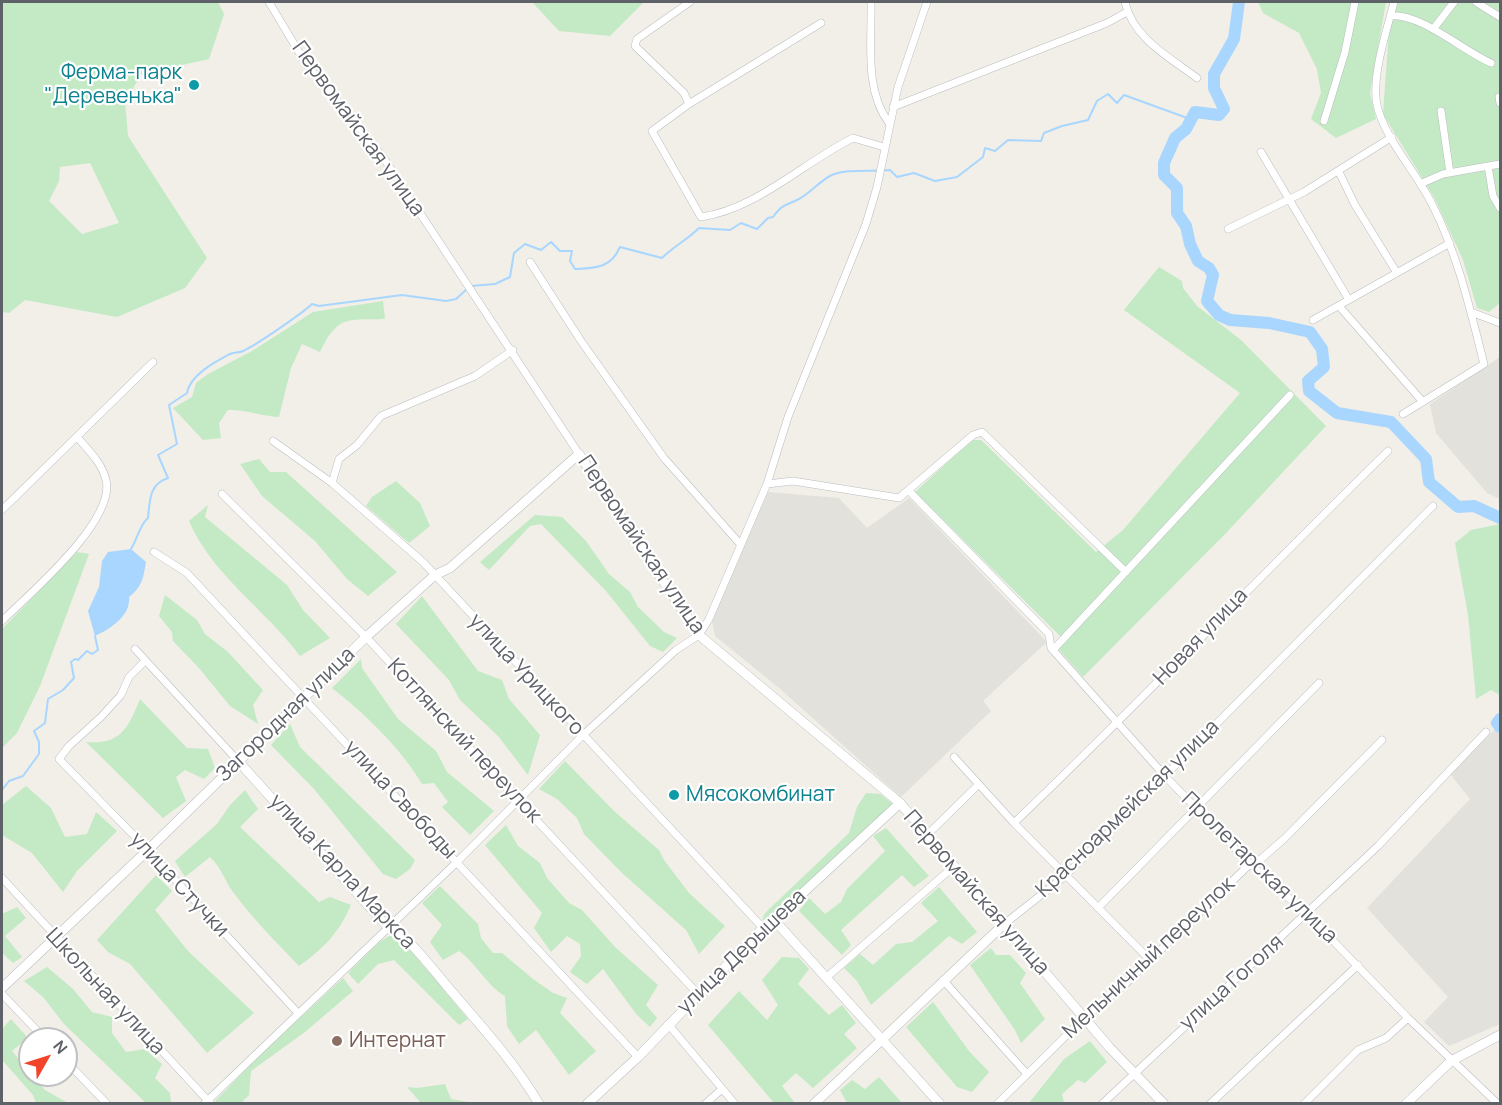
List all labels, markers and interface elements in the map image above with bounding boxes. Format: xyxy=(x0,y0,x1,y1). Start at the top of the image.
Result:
street label: Первомайская улица xyxy=(286,37,430,221)
place label: Ферма-парк "Деревенька" xyxy=(44,60,182,110)
marker: Ферма-парк "Деревенька" xyxy=(187,78,201,92)
street label: Первомайская улица xyxy=(572,451,710,639)
street label: Новая улица xyxy=(1149,583,1253,691)
street label: улица Урицкого xyxy=(463,609,589,741)
street label: Загородная улица xyxy=(212,642,360,788)
street label: Котлянский переулок xyxy=(382,654,546,828)
street label: Красноармейская улица xyxy=(1031,715,1225,903)
street label: улица Свободы xyxy=(338,735,462,865)
place label: Мясокомбинат xyxy=(686,782,835,808)
street label: Пролетарская улица xyxy=(1176,787,1342,949)
marker: Мясокомбинат xyxy=(667,788,681,802)
street label: улица Карла Маркса xyxy=(263,789,421,955)
street label: Первомайская улица xyxy=(898,806,1054,980)
street label: улица Стучки xyxy=(124,827,234,943)
street label: Мельничный переулок xyxy=(1058,872,1240,1044)
street label: улица Дерышева xyxy=(672,884,812,1020)
street label: Школьная улица xyxy=(40,923,170,1061)
street label: улица Гоголя xyxy=(1175,930,1289,1036)
north arrow xyxy=(18,1027,78,1087)
place label: Интернат xyxy=(349,1028,446,1054)
marker: Интернат xyxy=(330,1034,344,1048)
text: N xyxy=(48,1036,73,1058)

